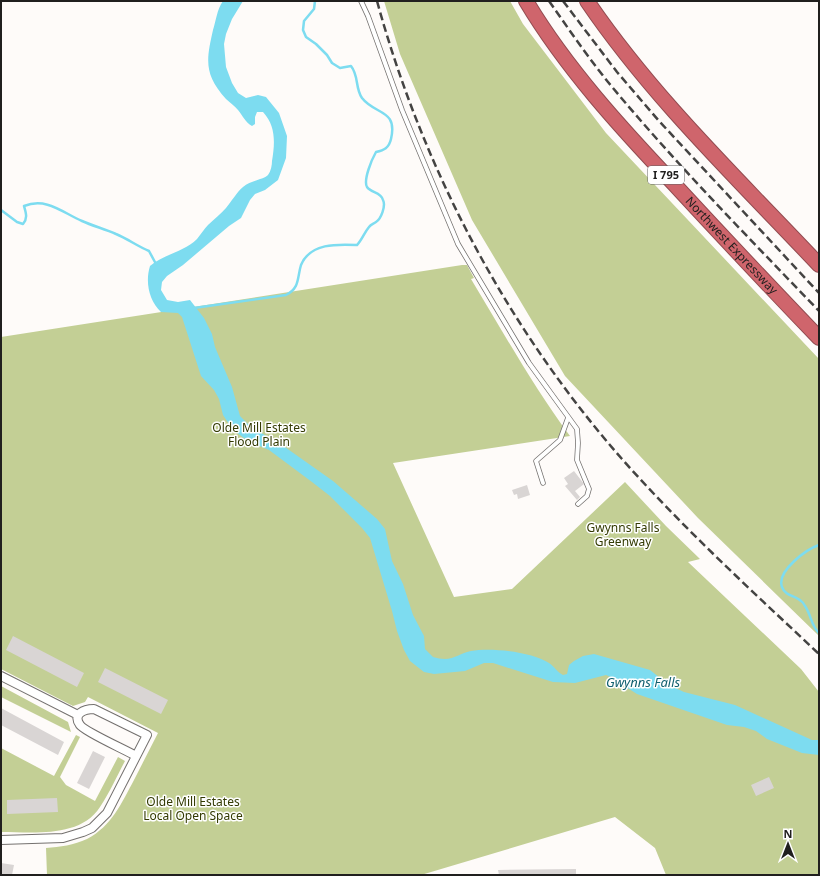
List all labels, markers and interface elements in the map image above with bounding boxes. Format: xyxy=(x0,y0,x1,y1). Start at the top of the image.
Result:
road number: I 795 xyxy=(648,166,684,184)
street label: Northwest Expressway xyxy=(682,193,782,298)
park label: Olde Mill Estates Flood Plain xyxy=(212,419,306,450)
park label: Gwynns Falls Greenway xyxy=(587,519,660,550)
water label: Gwynns Falls xyxy=(606,673,681,691)
park label: Olde Mill Estates Local Open Space xyxy=(143,793,243,824)
north arrow xyxy=(768,824,808,864)
text: N xyxy=(784,826,792,841)

